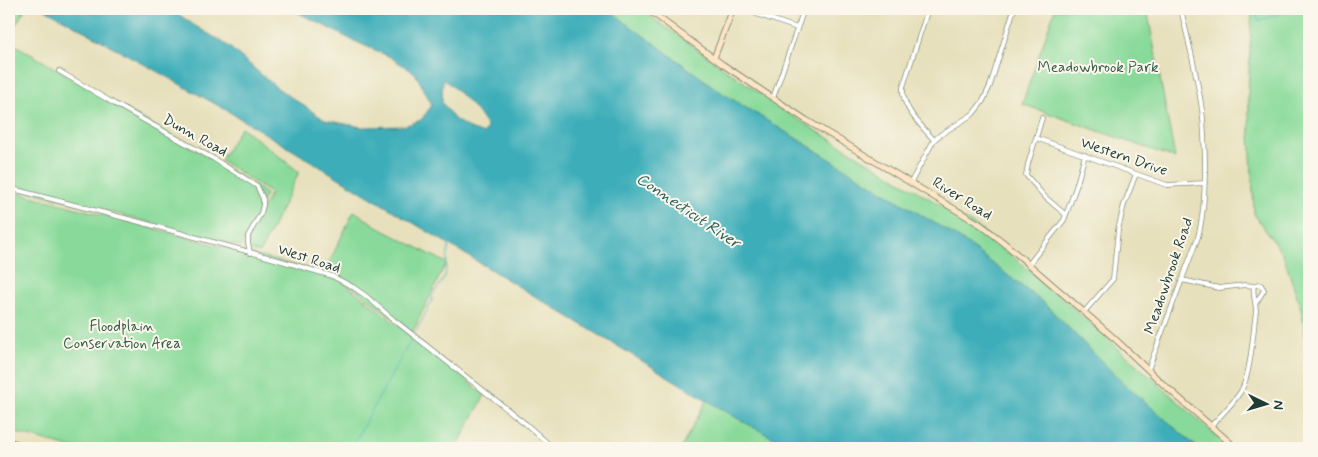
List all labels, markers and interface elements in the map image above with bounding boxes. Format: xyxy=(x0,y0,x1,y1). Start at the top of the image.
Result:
park label: Meadowbrook Park xyxy=(1038,58,1159,78)
street label: Dunn Road xyxy=(159,110,231,162)
street label: Western Drive xyxy=(1078,133,1170,181)
water label: Connecticut River xyxy=(632,169,746,255)
street label: River Road xyxy=(928,173,996,225)
street label: Meadowbrook Road xyxy=(1140,215,1198,337)
street label: West Road xyxy=(275,239,343,279)
park label: Floodplain Conservation Area xyxy=(63,317,181,354)
north arrow xyxy=(1240,380,1290,430)
text: N xyxy=(1269,400,1287,410)

